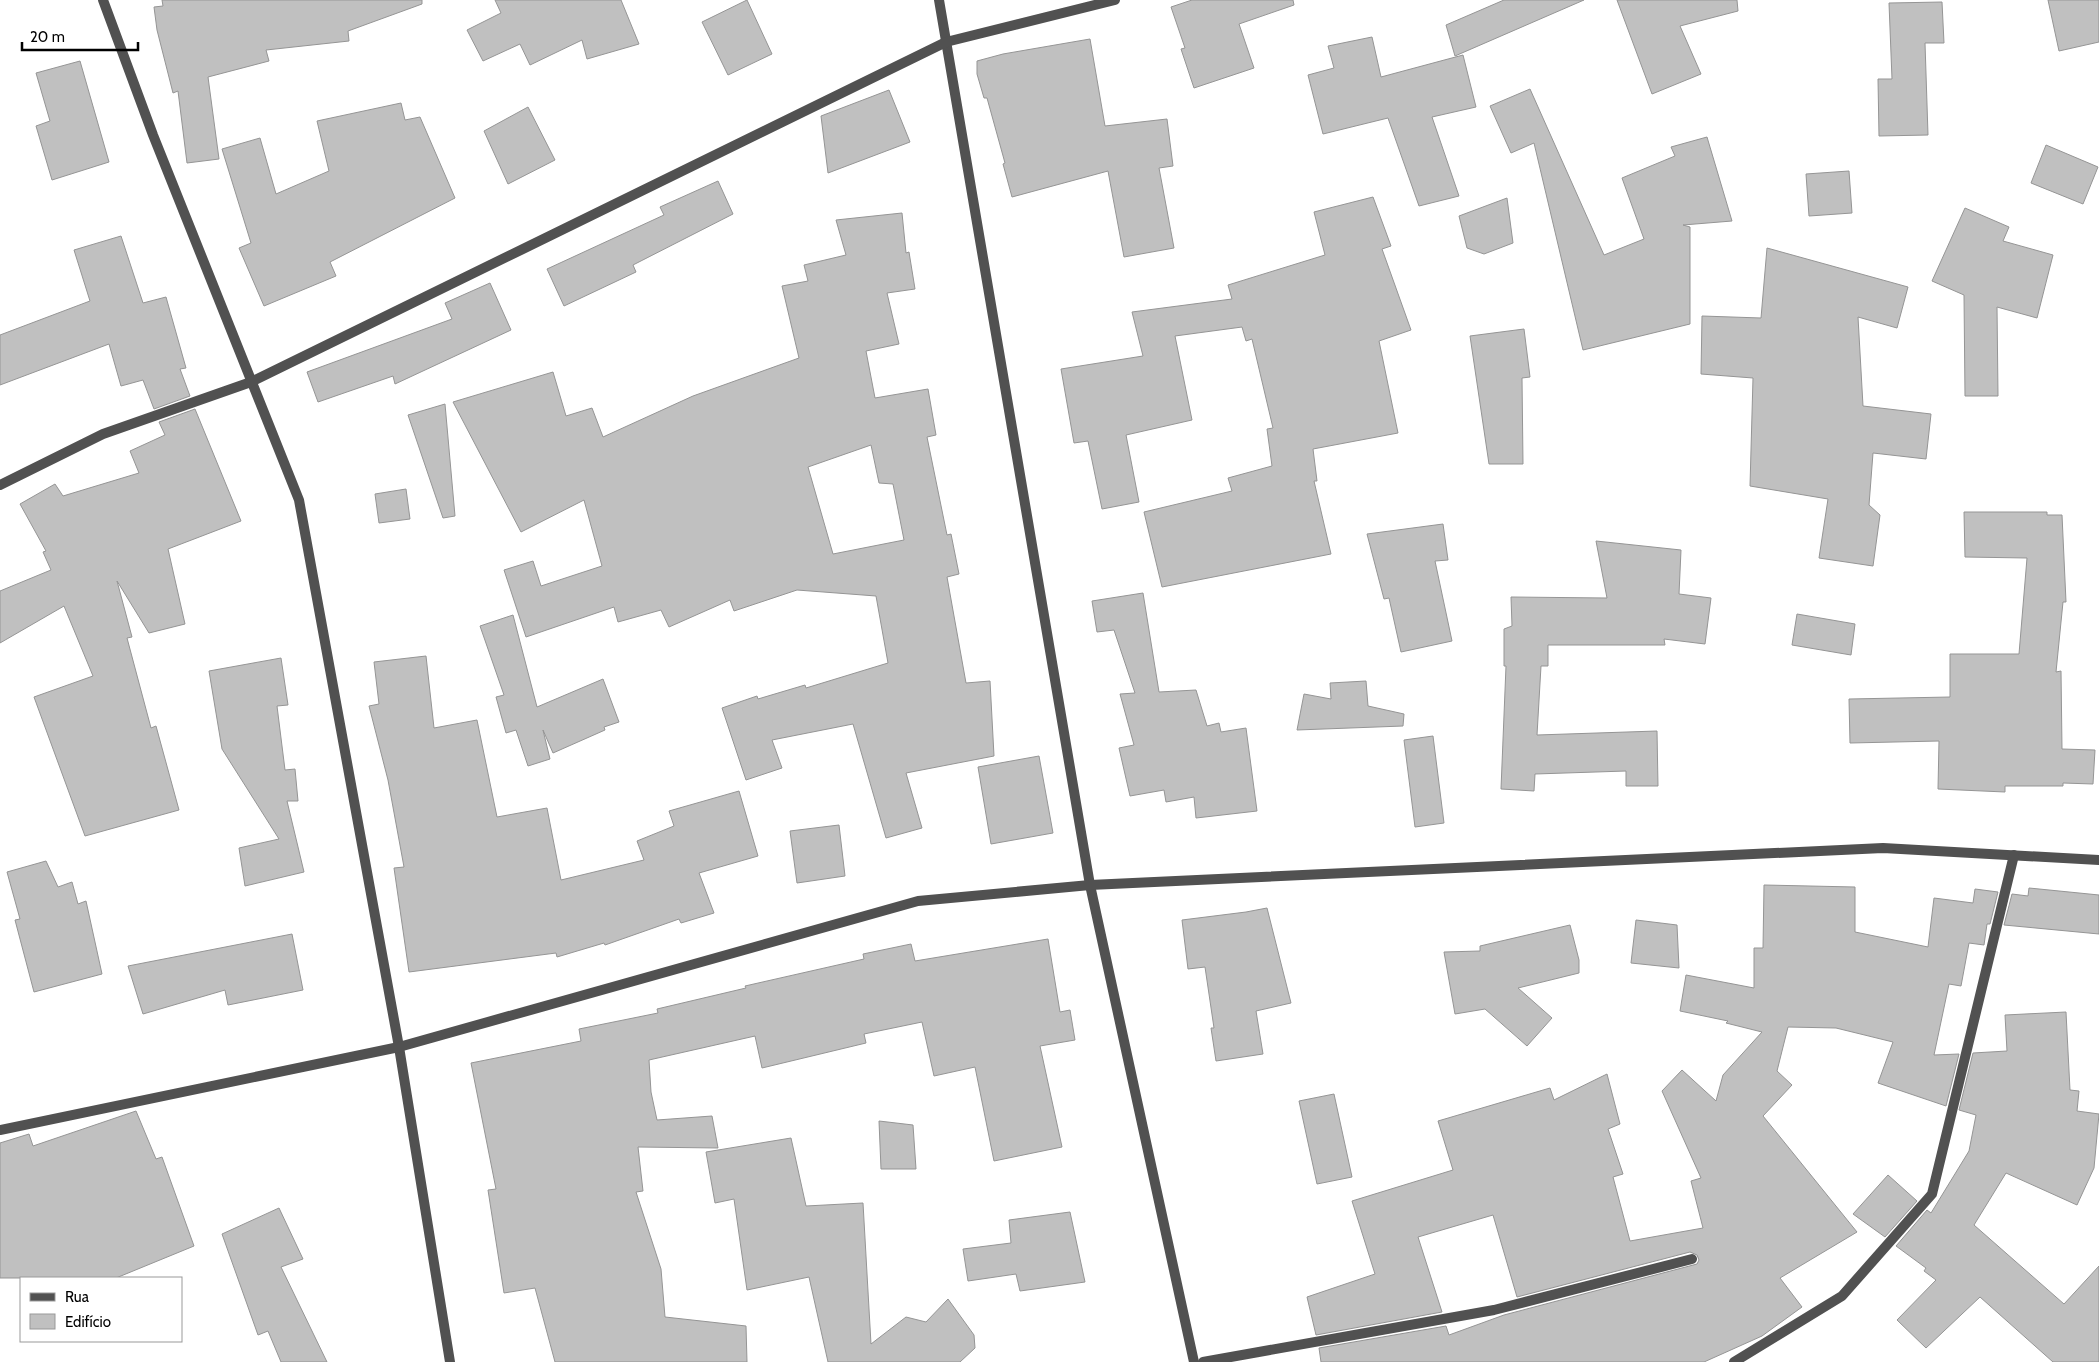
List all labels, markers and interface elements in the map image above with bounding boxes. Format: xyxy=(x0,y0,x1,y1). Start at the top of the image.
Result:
scale bar xyxy=(22,20,139,52)
text: 20 m xyxy=(30,28,65,46)
legend xyxy=(20,1277,182,1342)
text: Rua xyxy=(65,1288,90,1306)
text: Edifício xyxy=(65,1313,111,1331)

